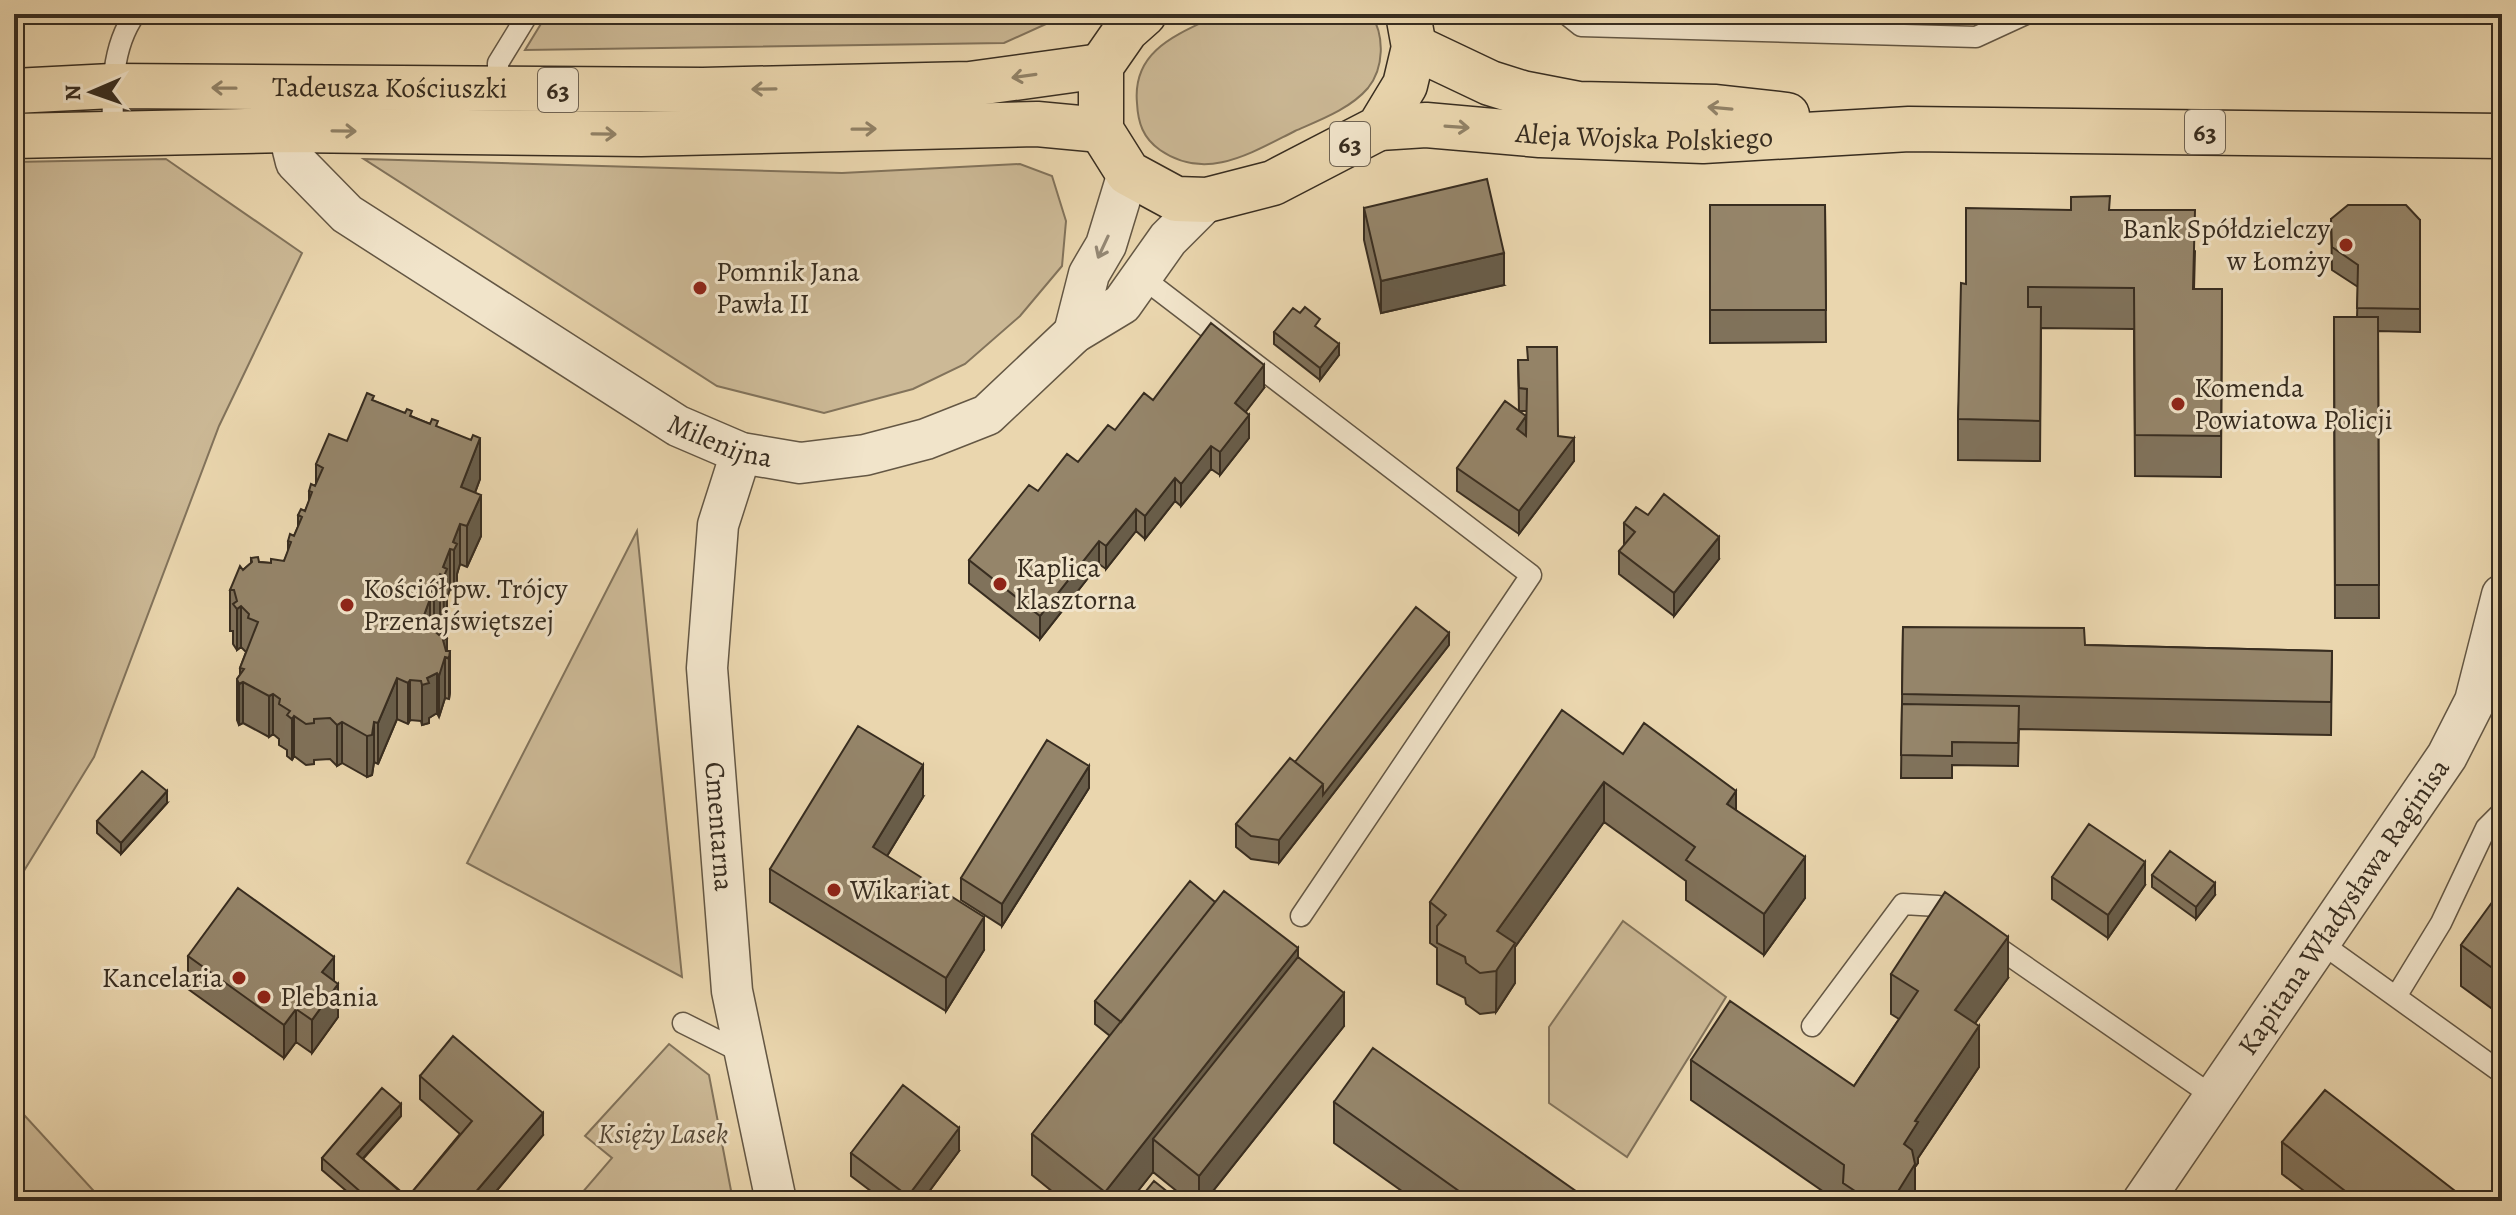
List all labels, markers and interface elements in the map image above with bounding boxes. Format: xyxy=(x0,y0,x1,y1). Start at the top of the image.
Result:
north arrow xyxy=(52,52,132,132)
street label: Tadeusza Kościuszki xyxy=(272,68,508,108)
road number: 63 xyxy=(538,68,578,112)
one-way arrow xyxy=(1012,69,1037,84)
one-way arrow xyxy=(211,80,238,95)
one-way arrow xyxy=(751,81,778,96)
text: N xyxy=(58,84,88,101)
one-way arrow xyxy=(1707,100,1734,115)
road number: 63 xyxy=(2185,110,2225,154)
street label: Aleja Wojska Polskiego xyxy=(1513,114,1774,160)
one-way arrow xyxy=(1443,120,1469,135)
one-way arrow xyxy=(850,121,877,137)
road number: 63 xyxy=(1330,122,1370,166)
one-way arrow xyxy=(330,123,357,139)
one-way arrow xyxy=(590,126,617,142)
place label: Bank Spółdzielczy w Łomży xyxy=(2122,210,2331,280)
one-way arrow xyxy=(1095,234,1110,258)
marker: Bank Spółdzielczy w Łomży xyxy=(2337,236,2355,254)
place label: Pomnik Jana Pawła II xyxy=(716,253,860,323)
marker: Pomnik Jana Pawła II xyxy=(691,279,709,297)
place label: Komenda Powiatowa Policji xyxy=(2194,369,2393,439)
marker: Komenda Powiatowa Policji xyxy=(2169,395,2187,413)
street label: Milenijna xyxy=(662,405,775,477)
place label: Kaplica klasztorna xyxy=(1016,549,1136,619)
place label: Kościół pw. Trójcy Przenajświętszej xyxy=(363,570,568,640)
marker: Kaplica klasztorna xyxy=(991,575,1009,593)
marker: Kościół pw. Trójcy Przenajświętszej xyxy=(338,596,356,614)
street label: Kapitana Władysława Raginisa xyxy=(2229,751,2459,1063)
street label: Cmentarna xyxy=(695,760,743,893)
place label: Wikariat xyxy=(849,871,950,909)
marker: Wikariat xyxy=(825,881,843,899)
place label: Kancelaria xyxy=(102,959,223,997)
marker: Kancelaria xyxy=(230,969,248,987)
place label: Plebania xyxy=(280,978,378,1016)
marker: Plebania xyxy=(255,988,273,1006)
park label: Księży Lasek xyxy=(598,1115,728,1153)

